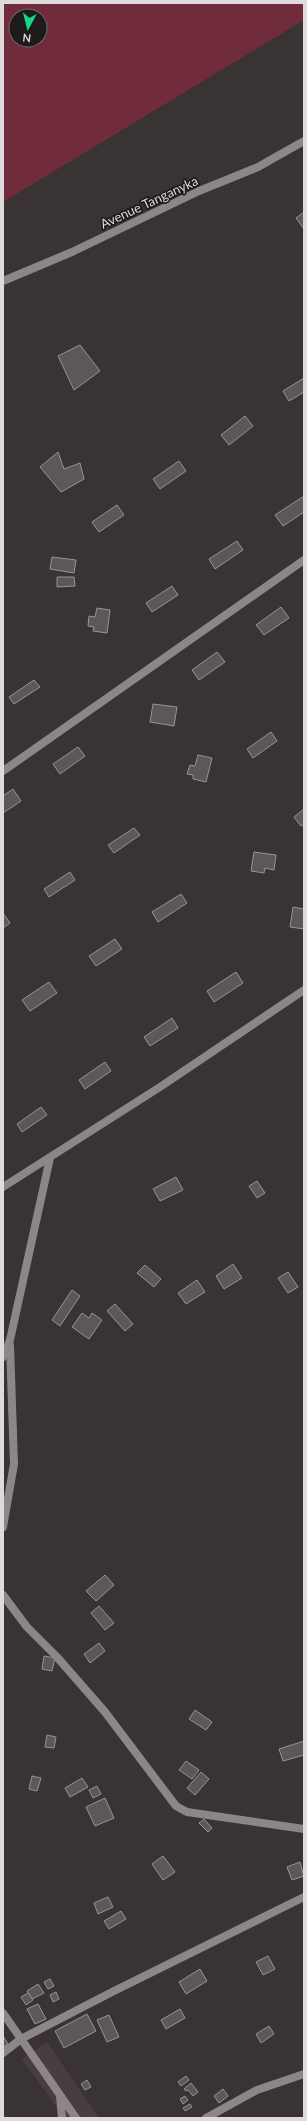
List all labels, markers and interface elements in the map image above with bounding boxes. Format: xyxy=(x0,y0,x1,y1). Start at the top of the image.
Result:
north arrow xyxy=(8,8,48,48)
text: N xyxy=(22,31,32,45)
street label: Avenue Tanganyka xyxy=(98,172,200,232)

